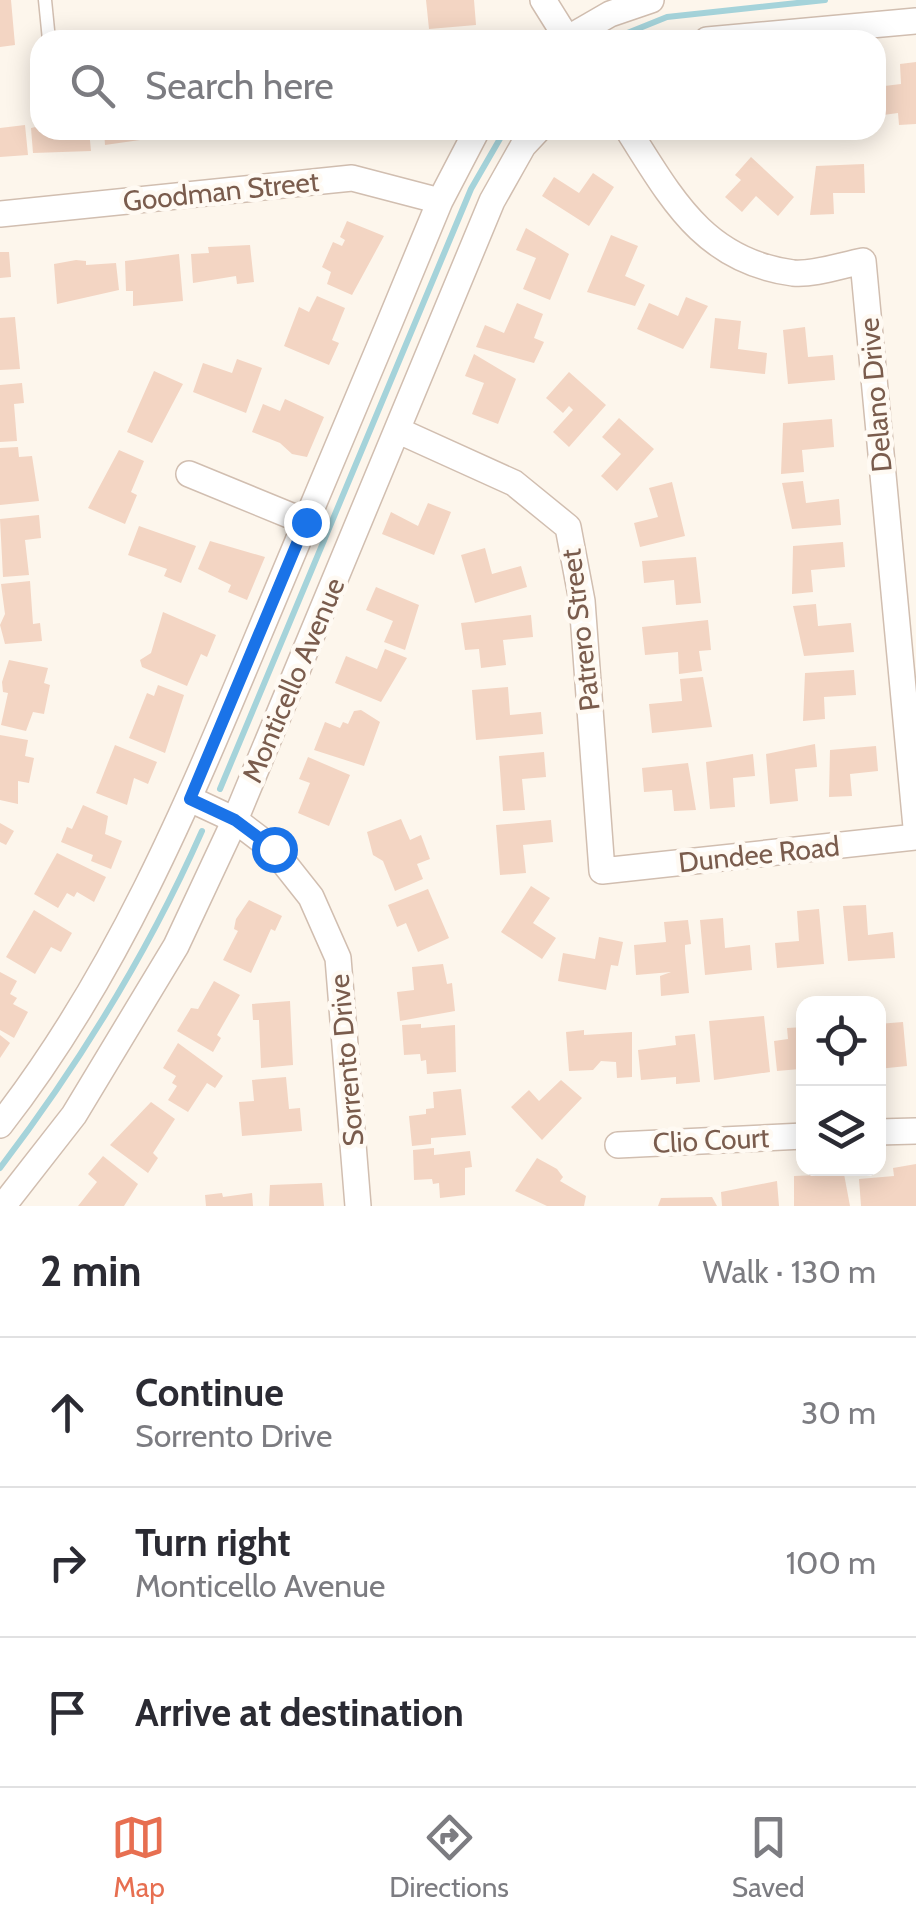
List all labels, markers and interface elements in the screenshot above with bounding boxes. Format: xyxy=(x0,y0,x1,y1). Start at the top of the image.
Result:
search box xyxy=(30,30,886,140)
icon: search xyxy=(65,58,120,113)
text: Search here xyxy=(145,62,334,109)
street label: Goodman Street xyxy=(121,164,321,218)
street label: Delano Drive xyxy=(851,316,899,474)
route end xyxy=(284,500,330,546)
street label: Patrero Street xyxy=(553,547,607,713)
street label: Monticello Avenue xyxy=(235,573,351,787)
route start xyxy=(252,827,298,873)
street label: Dundee Road xyxy=(677,829,841,879)
street label: Sorrento Drive xyxy=(322,973,370,1147)
map controls xyxy=(796,996,886,1176)
button: locate xyxy=(796,996,886,1086)
button: layers xyxy=(796,1086,886,1176)
street label: Clio Court xyxy=(652,1120,770,1160)
text: 2 min xyxy=(40,1245,141,1297)
text: Walk · 130 m xyxy=(702,1252,876,1291)
text: Continue xyxy=(135,1369,284,1416)
icon: ahead xyxy=(40,1385,95,1440)
text: 30 m xyxy=(801,1393,876,1432)
text: Sorrento Drive xyxy=(135,1416,332,1455)
text: Turn right xyxy=(135,1519,291,1566)
icon: right xyxy=(40,1535,95,1590)
text: 100 m xyxy=(786,1543,876,1582)
text: Monticello Avenue xyxy=(135,1566,385,1605)
icon: arrive xyxy=(40,1685,95,1740)
text: Arrive at destination xyxy=(135,1689,464,1736)
tab: Map xyxy=(111,1810,166,1904)
tab: Directions xyxy=(389,1810,509,1904)
tab: Saved xyxy=(732,1810,805,1904)

